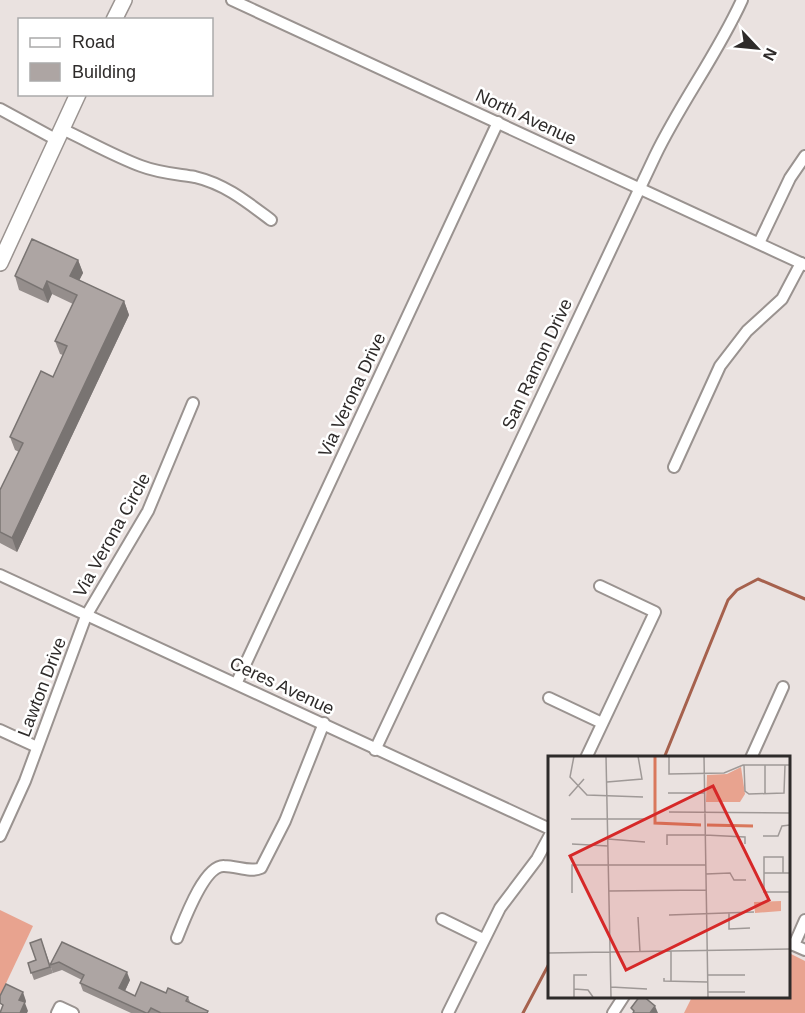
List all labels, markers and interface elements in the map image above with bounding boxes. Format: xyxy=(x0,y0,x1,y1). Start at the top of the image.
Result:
legend xyxy=(18,18,213,96)
north arrow xyxy=(727,18,787,78)
text: Road xyxy=(72,32,115,52)
text: N xyxy=(760,45,780,63)
text: Building xyxy=(72,62,136,82)
street label: North Avenue xyxy=(472,85,580,149)
street label: San Ramon Drive xyxy=(498,295,576,433)
street label: Via Verona Drive xyxy=(314,330,390,460)
street label: Via Verona Circle xyxy=(70,469,154,601)
street label: Lawton Drive xyxy=(14,634,70,740)
street label: Ceres Avenue xyxy=(227,653,337,719)
inset map xyxy=(548,756,790,998)

